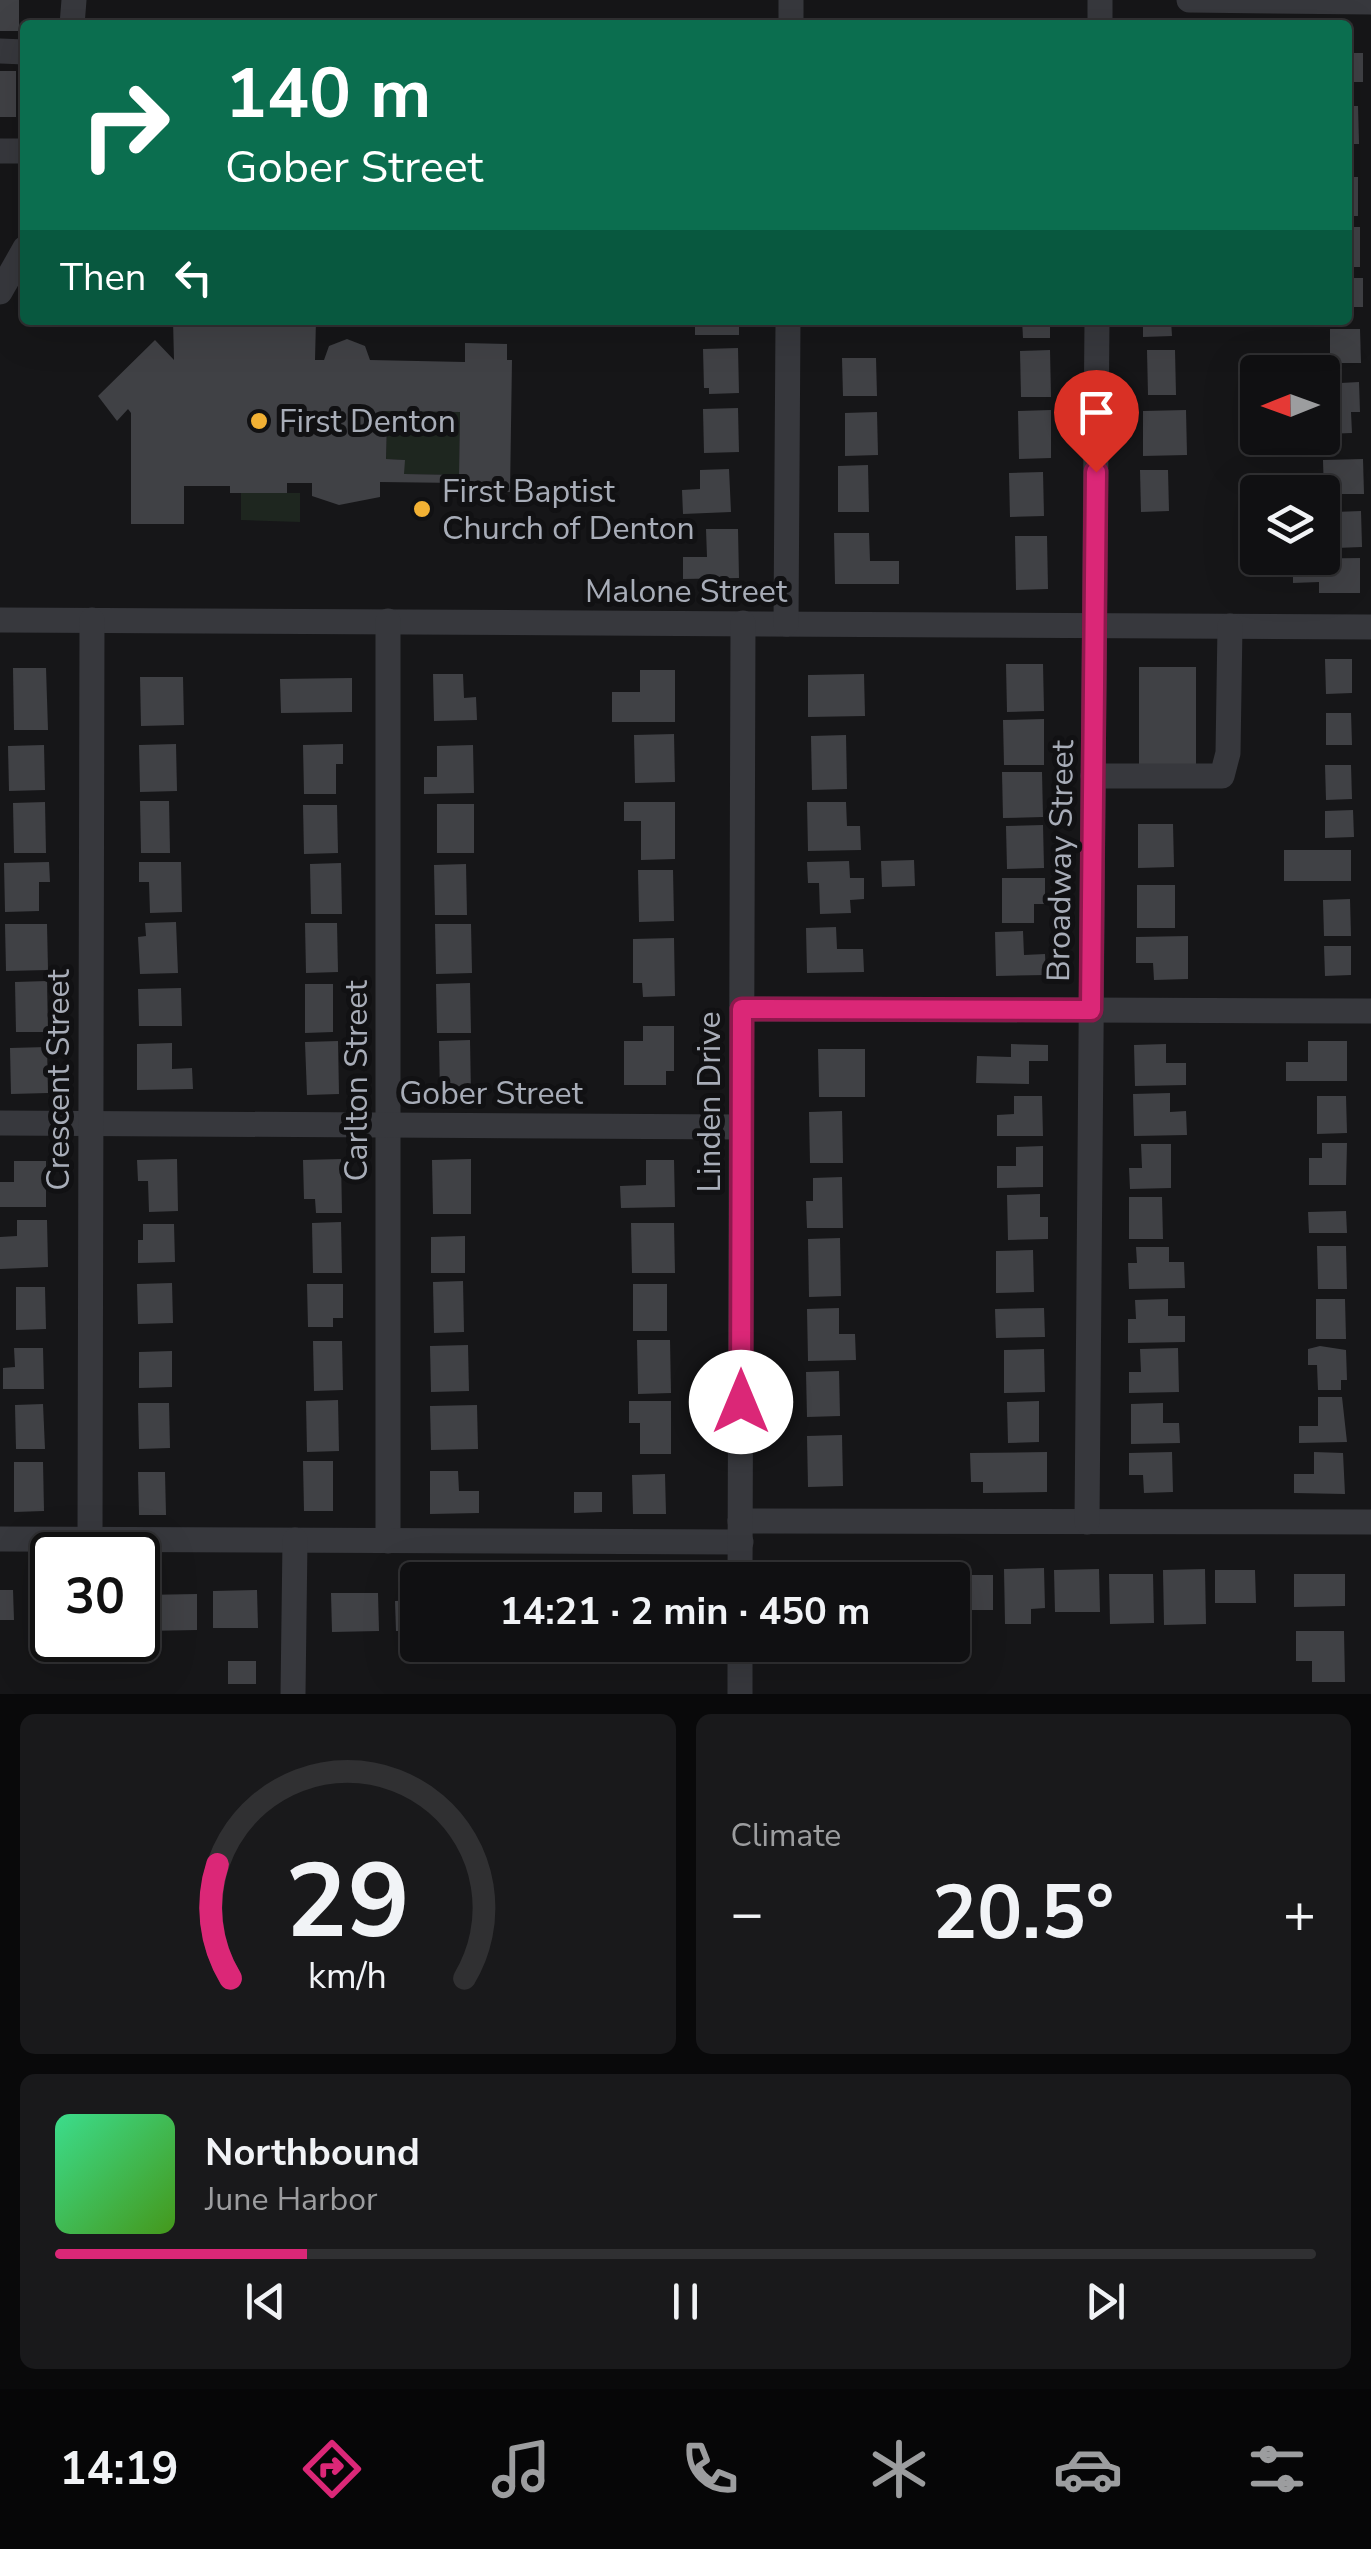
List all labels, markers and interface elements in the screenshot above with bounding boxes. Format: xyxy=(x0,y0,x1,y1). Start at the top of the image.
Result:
text: 140 m xyxy=(225,46,431,142)
icon: right xyxy=(60,60,190,190)
text: Gober Street xyxy=(225,137,483,198)
icon: left xyxy=(166,250,221,305)
text: Then xyxy=(60,252,146,303)
north arrow xyxy=(1240,355,1340,455)
map controls xyxy=(1240,355,1340,575)
pin xyxy=(1054,370,1139,473)
icon: arrive xyxy=(1069,385,1124,440)
place label: First Denton xyxy=(279,400,456,443)
marker: First Denton xyxy=(248,410,270,432)
place label: First Baptist Church of Denton xyxy=(442,470,695,550)
button: layers xyxy=(1240,475,1340,575)
marker: First Baptist Church of Denton xyxy=(411,498,433,520)
street label: Malone Street xyxy=(585,570,788,613)
street label: Broadway Street xyxy=(1037,739,1084,982)
street label: Crescent Street xyxy=(37,968,80,1191)
street label: Carlton Street xyxy=(335,980,378,1182)
street label: Linden Drive xyxy=(688,1012,731,1192)
street label: Gober Street xyxy=(399,1072,584,1115)
position arrow xyxy=(689,1350,793,1454)
speed limit sign: 30 xyxy=(30,1532,160,1662)
text: 14:21 · 2 min · 450 m xyxy=(500,1586,870,1637)
text: Climate xyxy=(731,1814,841,1857)
text: 29 xyxy=(285,1831,410,1973)
text: 20.5° xyxy=(932,1862,1114,1964)
text: − xyxy=(731,1876,764,1951)
text: + xyxy=(1283,1876,1316,1951)
text: km/h xyxy=(308,1952,387,2001)
text: Northbound xyxy=(205,2127,420,2178)
text: June Harbor xyxy=(205,2178,377,2221)
icon: previous xyxy=(238,2274,293,2329)
icon: pause xyxy=(658,2274,713,2329)
icon: next xyxy=(1078,2274,1133,2329)
icon: directions xyxy=(297,2434,367,2504)
icon: music xyxy=(486,2434,556,2504)
icon: phone xyxy=(675,2434,745,2504)
icon: climate xyxy=(864,2434,934,2504)
icon: car xyxy=(1053,2434,1123,2504)
icon: filters xyxy=(1242,2434,1312,2504)
text: 14:19 xyxy=(59,2439,179,2500)

